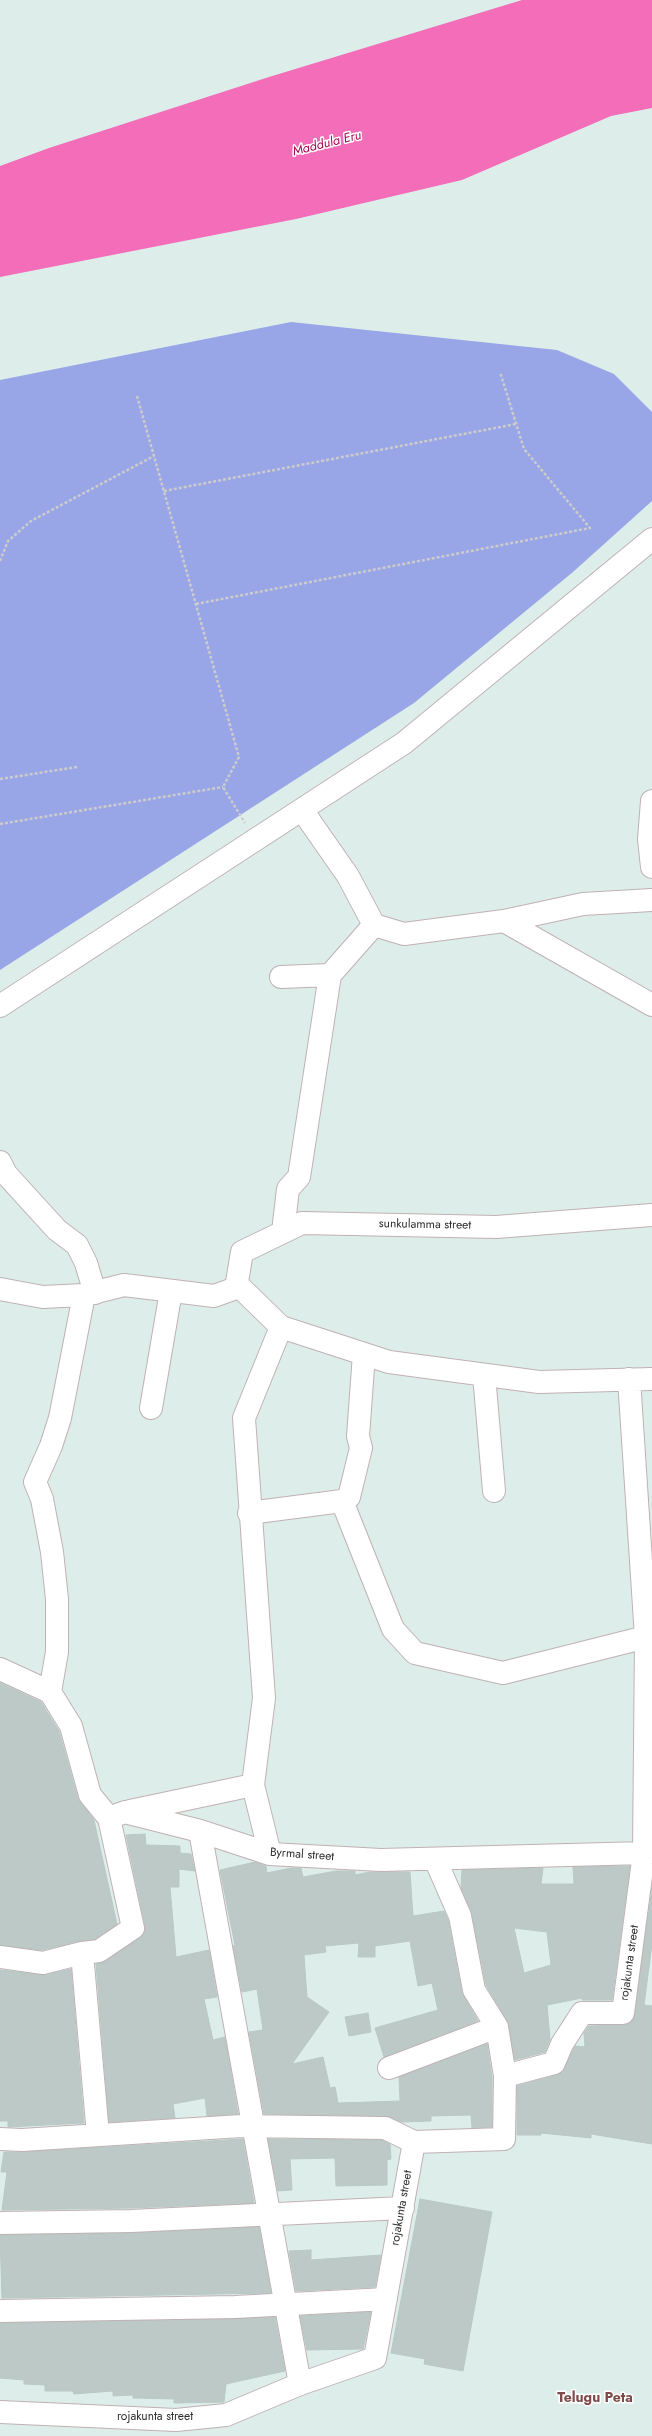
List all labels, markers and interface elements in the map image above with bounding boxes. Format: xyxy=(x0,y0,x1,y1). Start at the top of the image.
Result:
water label: Maddula Eru xyxy=(291,128,363,160)
street label: sunkulamma street xyxy=(379,1217,471,1233)
street label: Byrmal street xyxy=(269,1846,335,1864)
street label: rojakunta street xyxy=(618,1924,642,2002)
street label: rojakunta street xyxy=(388,2169,416,2247)
district label: Telugu Peta xyxy=(557,2391,633,2407)
street label: rojakunta street xyxy=(117,2410,193,2424)

